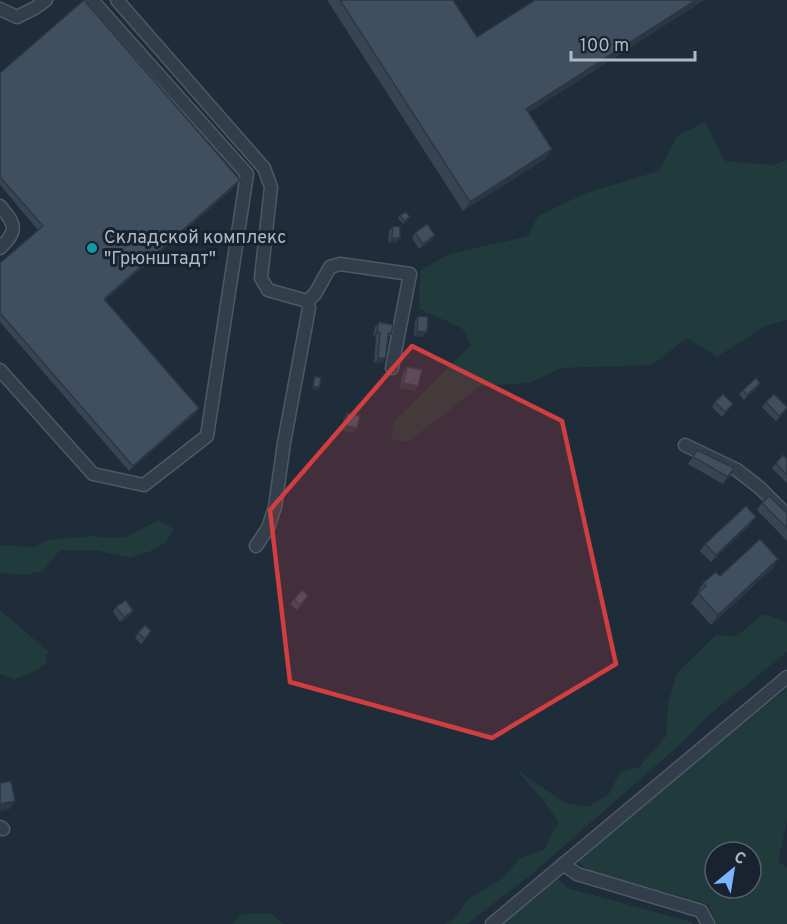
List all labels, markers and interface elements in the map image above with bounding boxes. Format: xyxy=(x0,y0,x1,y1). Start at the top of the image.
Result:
scale bar xyxy=(571,24,696,62)
text: 100 m xyxy=(580,35,629,58)
place label: Складской комплекс "Грюнштадт" xyxy=(104,227,286,271)
marker: Складской комплекс "Грюнштадт" xyxy=(85,241,99,255)
north arrow xyxy=(703,840,763,900)
text: С xyxy=(730,848,749,870)

